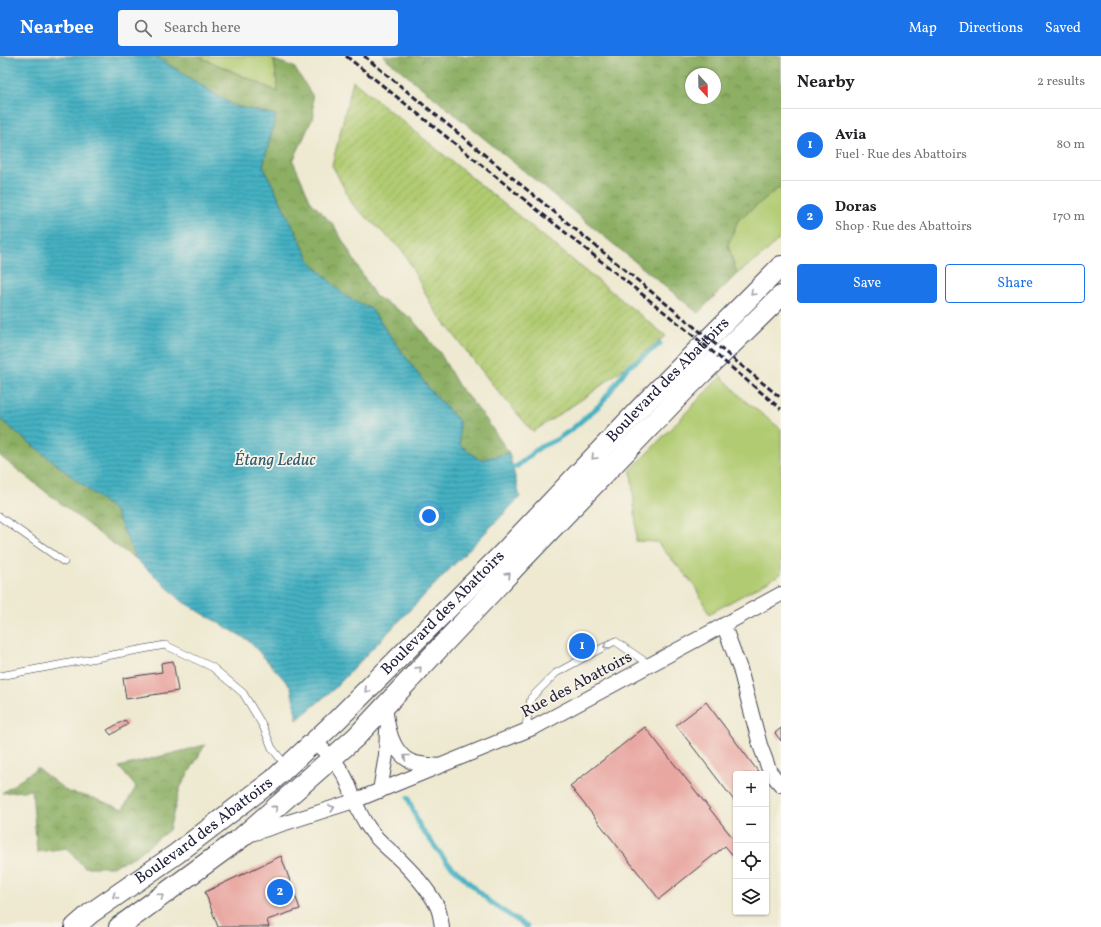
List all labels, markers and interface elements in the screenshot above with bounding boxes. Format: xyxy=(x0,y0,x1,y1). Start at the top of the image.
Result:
search box xyxy=(118,10,398,46)
text: Nearbee xyxy=(20,15,94,41)
icon: search xyxy=(132,17,154,39)
text: Search here xyxy=(164,18,241,39)
text: Map xyxy=(909,19,937,38)
text: Directions xyxy=(959,19,1023,38)
text: Saved xyxy=(1045,19,1081,38)
north arrow xyxy=(685,68,721,104)
text: Nearby xyxy=(797,71,855,94)
text: 2 results xyxy=(1037,73,1085,91)
text: Avia xyxy=(835,125,867,146)
text: 1 xyxy=(807,136,813,154)
text: 80 m xyxy=(1056,136,1085,154)
text: Fuel · Rue des Abattoirs xyxy=(835,146,967,164)
text: Doras xyxy=(835,197,877,218)
text: 2 xyxy=(807,208,813,226)
text: 170 m xyxy=(1052,208,1085,226)
text: Shop · Rue des Abattoirs xyxy=(835,218,972,236)
button: Save xyxy=(797,264,937,303)
button: Share xyxy=(945,264,1085,303)
one-way arrow xyxy=(750,288,758,296)
street label: Boulevard des Abattoirs xyxy=(602,313,735,448)
water label: Étang Leduc xyxy=(234,449,316,472)
one-way arrow xyxy=(592,452,599,460)
your location xyxy=(419,506,439,526)
street label: Boulevard des Abattoirs xyxy=(376,546,510,680)
one-way arrow xyxy=(503,572,511,580)
pin: 1 xyxy=(569,631,595,661)
one-way arrow xyxy=(603,641,611,648)
street label: Rue des Abattoirs xyxy=(518,646,637,724)
one-way arrow xyxy=(414,666,422,674)
one-way arrow xyxy=(364,685,372,693)
one-way arrow xyxy=(403,755,410,762)
map controls xyxy=(733,771,769,915)
button: + xyxy=(733,771,769,807)
street label: Boulevard des Abattoirs xyxy=(131,772,278,890)
one-way arrow xyxy=(270,805,278,812)
one-way arrow xyxy=(328,805,335,813)
button: − xyxy=(733,807,769,843)
button: locate xyxy=(733,843,769,879)
pin: 2 xyxy=(267,877,293,907)
button: layers xyxy=(733,879,769,915)
one-way arrow xyxy=(112,891,119,899)
one-way arrow xyxy=(157,893,164,901)

